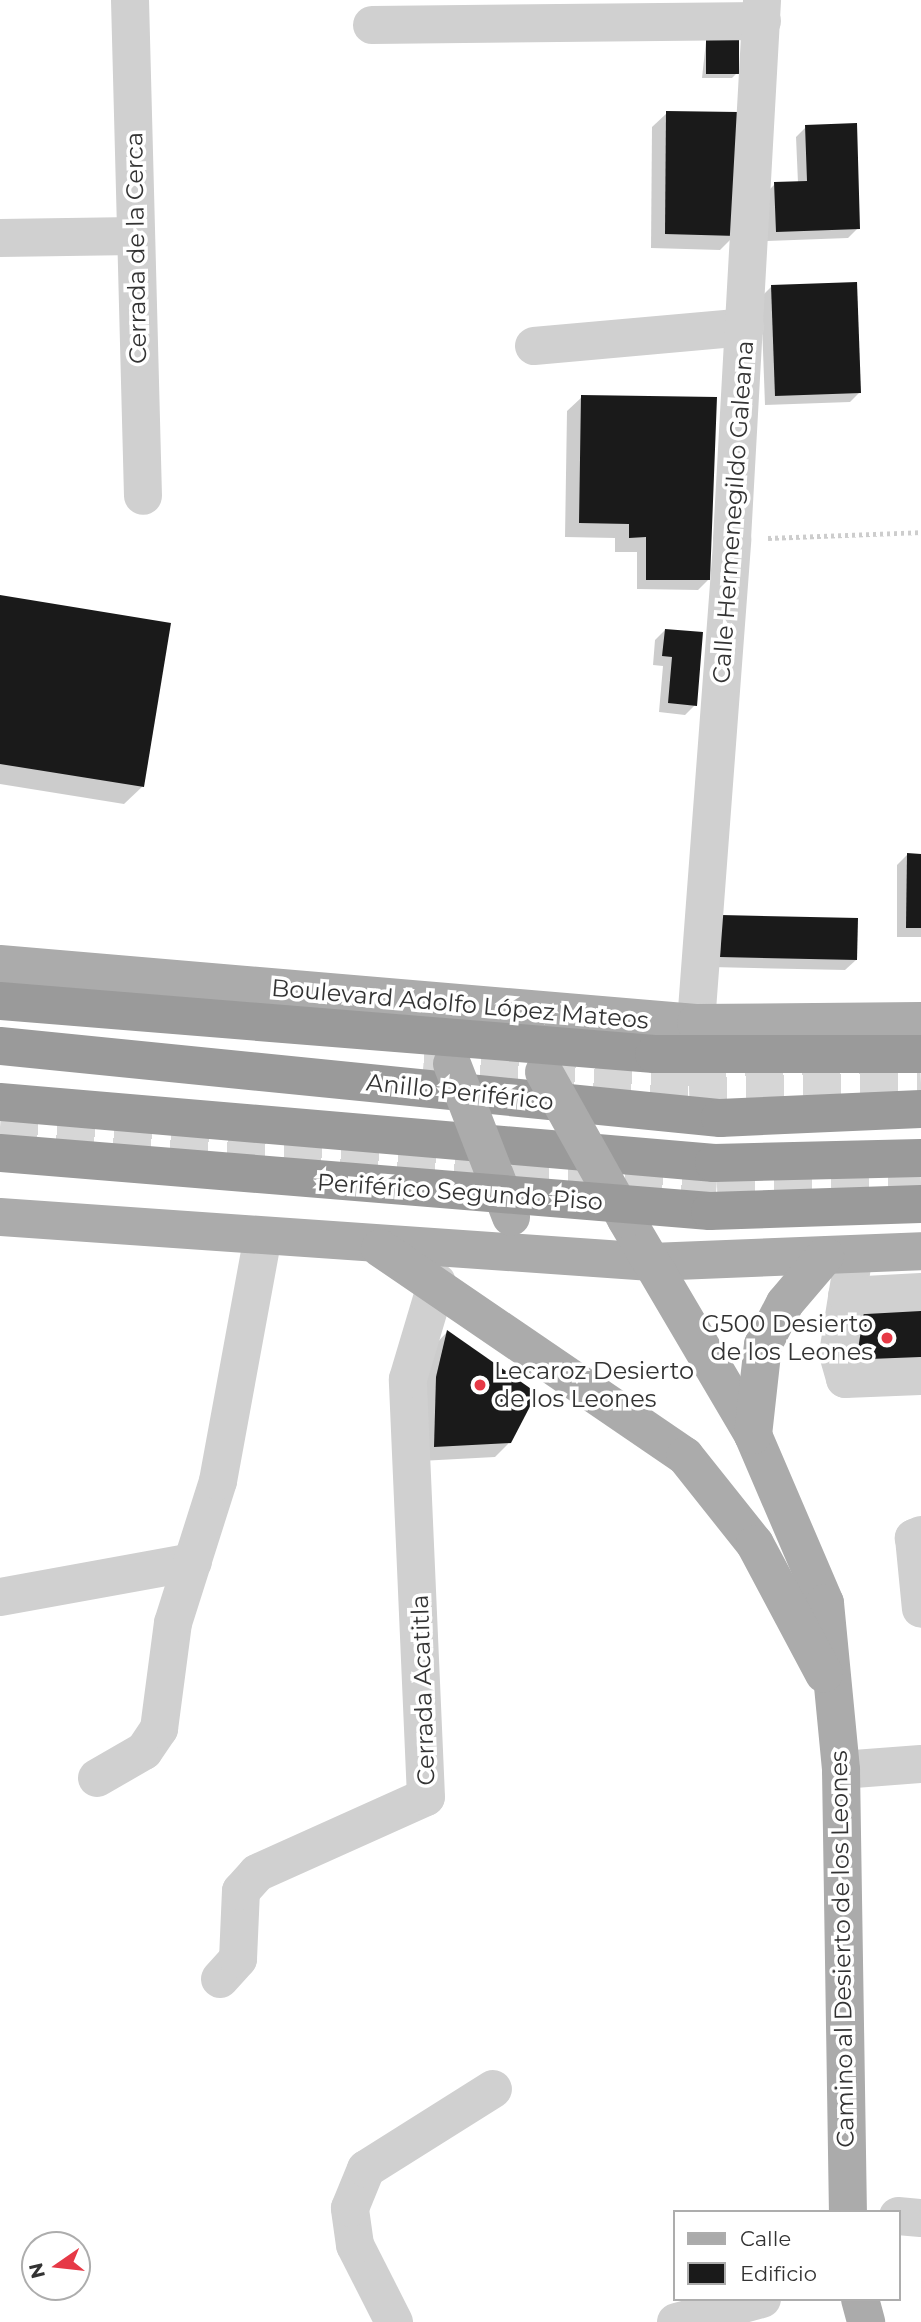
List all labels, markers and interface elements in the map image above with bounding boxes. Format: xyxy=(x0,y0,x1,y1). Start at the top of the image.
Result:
street label: Cerrada de la Cerca xyxy=(120,132,152,364)
street label: Calle Hermenegildo Galeana xyxy=(707,340,759,684)
street label: Boulevard Adolfo López Mateos xyxy=(270,973,650,1035)
street label: Anillo Periférico xyxy=(365,1068,555,1116)
street label: Periférico Segundo Piso xyxy=(316,1168,604,1216)
place label: G500 Desierto de los Leones xyxy=(701,1310,873,1366)
marker: G500 Desierto de los Leones xyxy=(879,1330,895,1346)
place label: Lecaroz Desierto de los Leones xyxy=(494,1357,694,1413)
marker: Lecaroz Desierto de los Leones xyxy=(472,1377,488,1393)
street label: Cerrada Acatitla xyxy=(405,1594,441,1786)
street label: Camino al Desierto de los Leones xyxy=(824,1750,860,2148)
legend xyxy=(673,2210,900,2301)
text: Calle xyxy=(740,2226,791,2251)
north arrow xyxy=(21,2231,91,2301)
text: N xyxy=(24,2260,50,2281)
text: Edificio xyxy=(740,2261,817,2286)

